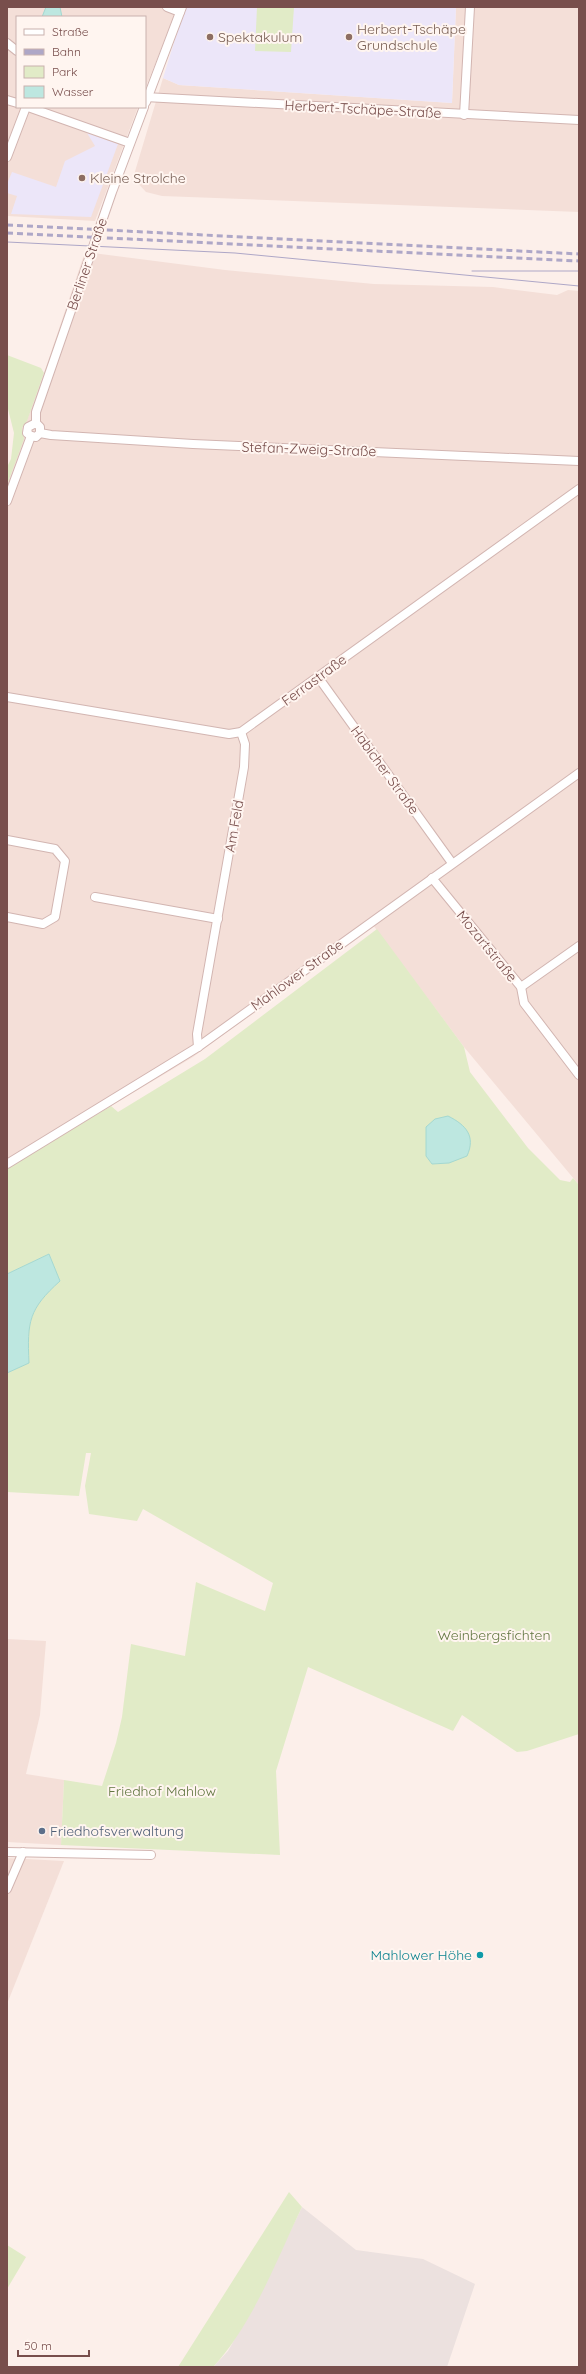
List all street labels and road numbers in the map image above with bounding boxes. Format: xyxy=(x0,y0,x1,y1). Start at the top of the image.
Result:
street label: Herbert-Tschäpe-Straße xyxy=(284,96,442,122)
street label: Berliner Straße xyxy=(63,215,111,313)
street label: Stefan-Zweig-Straße xyxy=(241,438,377,460)
street label: Ferrastraße xyxy=(278,650,350,710)
street label: Habicher Straße xyxy=(347,722,423,818)
street label: Am Feld xyxy=(221,798,247,854)
street label: Mozartstraße xyxy=(453,907,521,986)
street label: Mahlower Straße xyxy=(247,935,347,1015)

